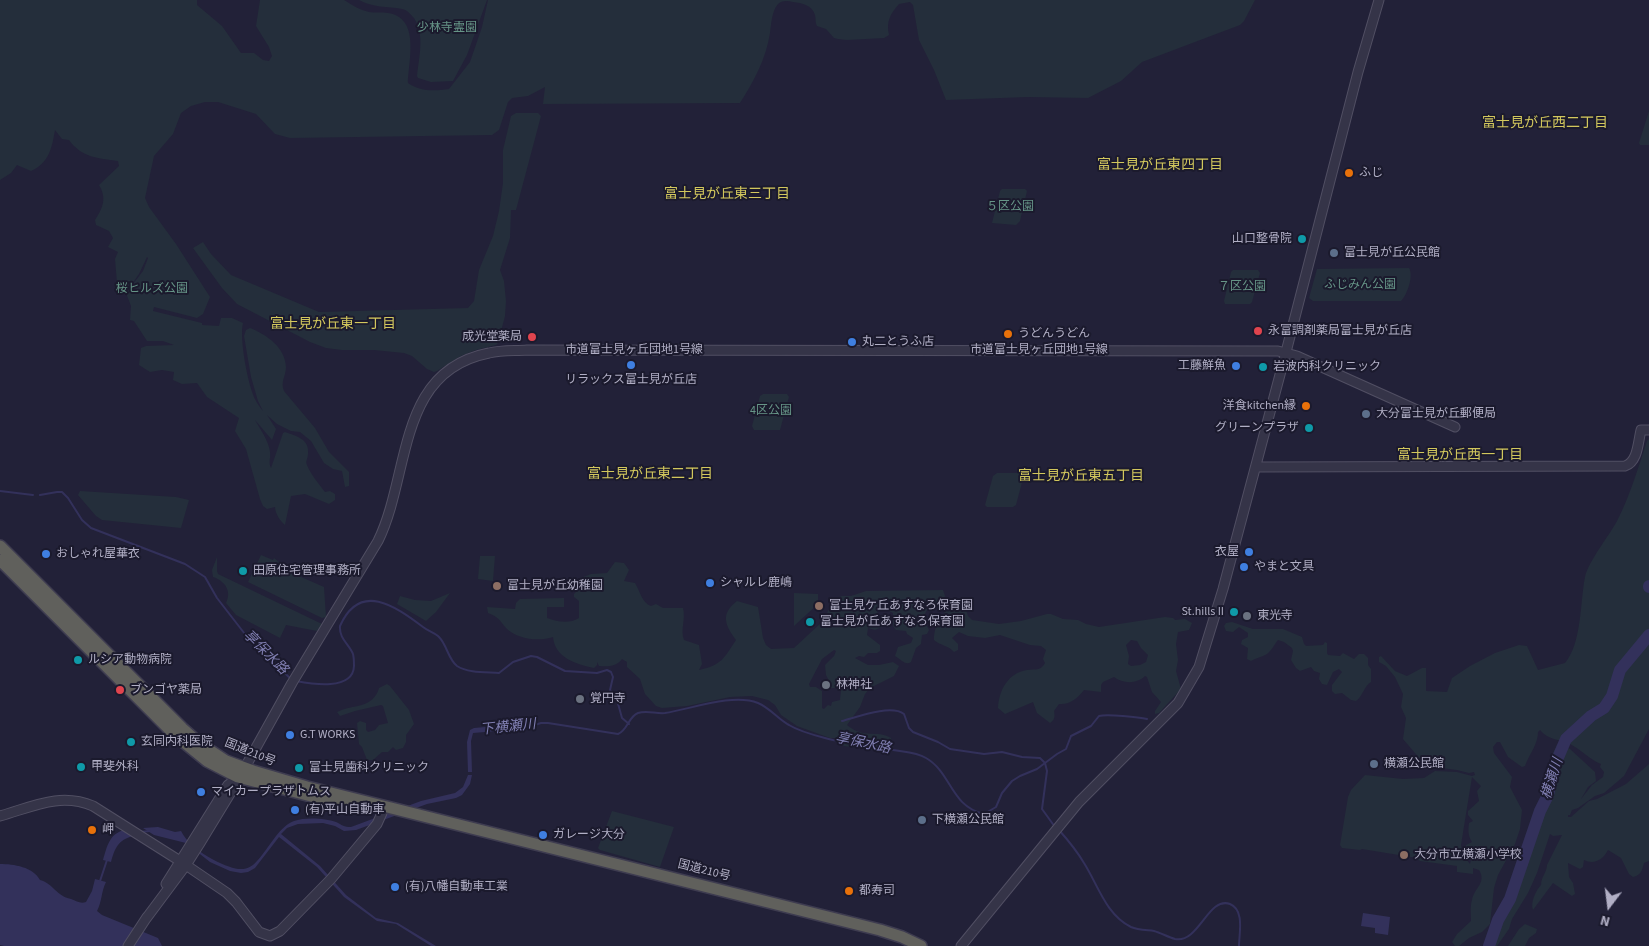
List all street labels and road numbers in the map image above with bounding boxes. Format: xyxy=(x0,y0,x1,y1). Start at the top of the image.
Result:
street label: 市道富士見ヶ丘団地1号線 xyxy=(565,343,703,357)
street label: 市道富士見ヶ丘団地1号線 xyxy=(970,343,1108,357)
street label: 国道210号 xyxy=(222,736,278,770)
street label: 国道210号 xyxy=(676,857,732,885)

